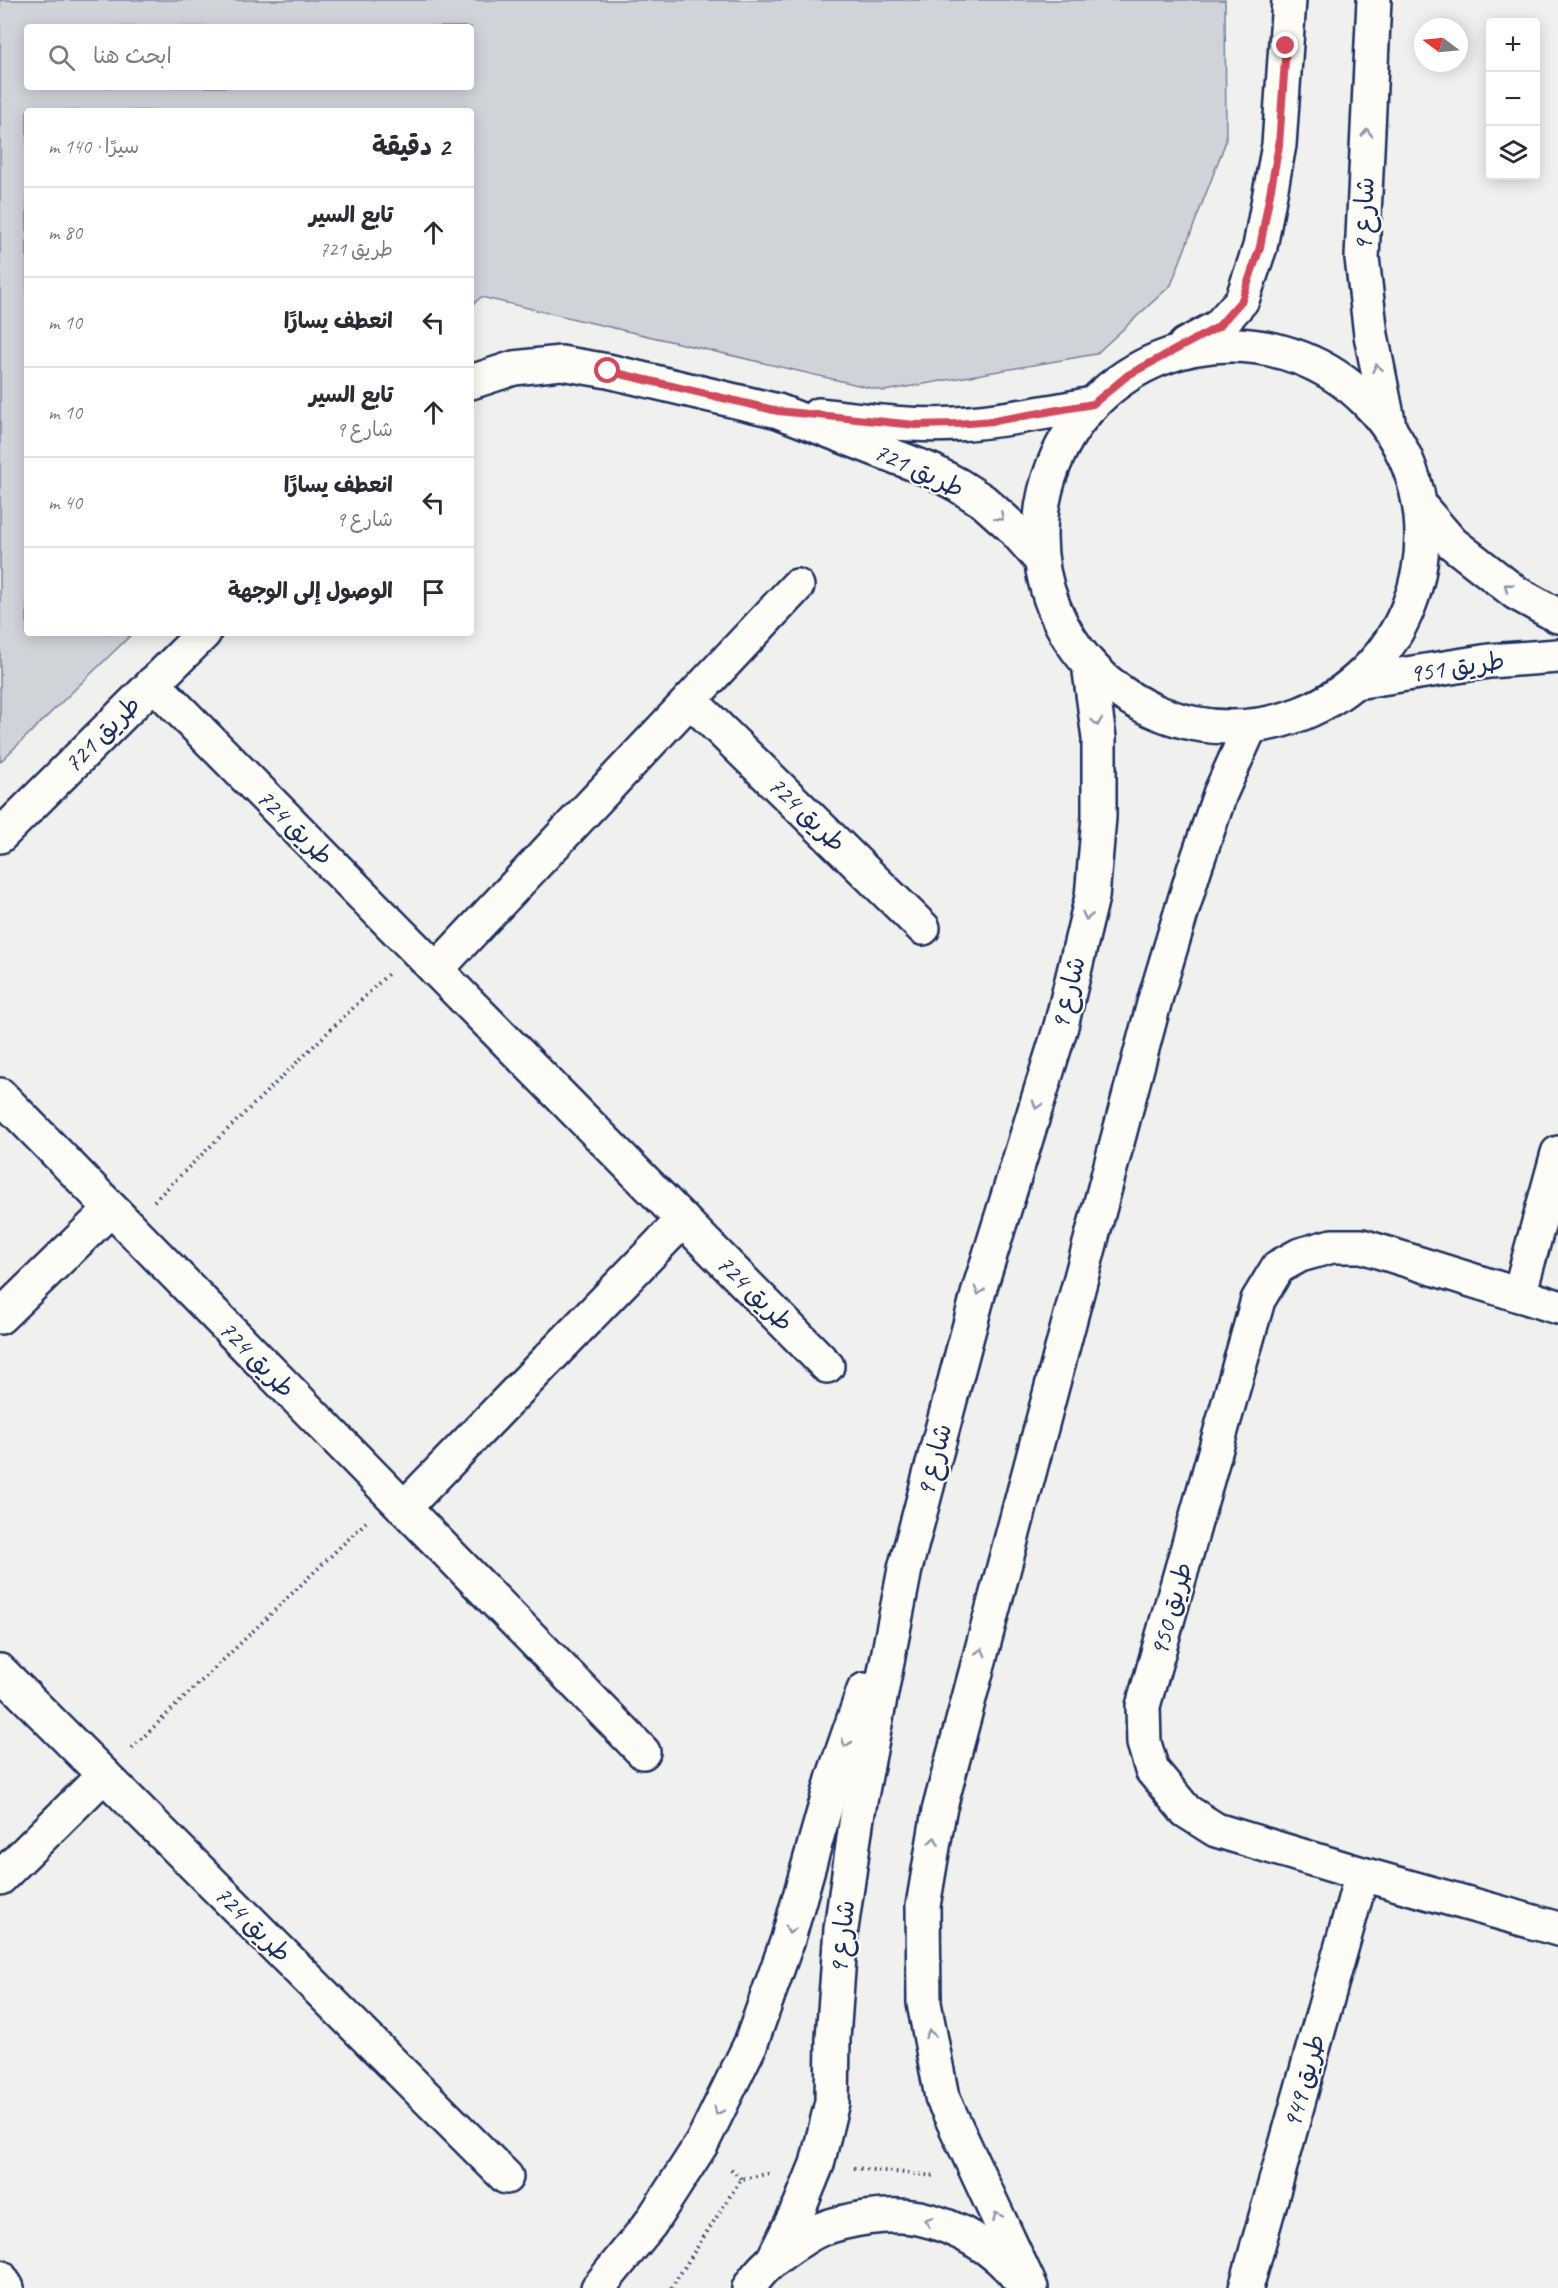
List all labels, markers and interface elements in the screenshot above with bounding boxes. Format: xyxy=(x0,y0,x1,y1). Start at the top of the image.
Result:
north arrow xyxy=(1414,18,1468,72)
map controls xyxy=(1486,18,1540,180)
button: + xyxy=(1486,18,1540,72)
search box xyxy=(24,24,474,90)
route end xyxy=(1272,32,1298,58)
icon: search xyxy=(45,41,78,74)
text: ابحث هنا xyxy=(93,42,172,70)
button: − xyxy=(1486,72,1540,126)
button: layers xyxy=(1486,126,1540,180)
one-way arrow xyxy=(1361,128,1374,137)
text: 2 دقيقة xyxy=(372,130,450,163)
text: سيرًا · 140 m xyxy=(48,134,139,159)
street label: شارع 9 xyxy=(1346,176,1383,252)
text: تابع السير xyxy=(309,201,393,229)
icon: ahead xyxy=(417,216,450,249)
text: 80 m xyxy=(48,220,82,245)
text: طريق 721 xyxy=(319,237,393,262)
icon: left xyxy=(417,306,450,339)
text: انعطف يسارًا xyxy=(284,307,393,335)
text: 10 m xyxy=(48,310,82,335)
route start xyxy=(594,357,620,383)
one-way arrow xyxy=(1371,364,1384,374)
text: تابع السير xyxy=(309,381,393,409)
icon: ahead xyxy=(417,396,450,429)
text: 10 m xyxy=(48,400,82,425)
text: شارع 9 xyxy=(336,417,393,442)
street label: طريق 721 xyxy=(869,435,969,505)
text: انعطف يسارًا xyxy=(284,471,393,499)
icon: left xyxy=(417,486,450,519)
text: 40 m xyxy=(48,490,82,515)
text: شارع 9 xyxy=(336,507,393,532)
one-way arrow xyxy=(993,510,1004,521)
icon: arrive xyxy=(417,576,450,609)
text: الوصول إلى الوجهة xyxy=(228,577,393,605)
one-way arrow xyxy=(1503,583,1514,594)
street label: طريق 951 xyxy=(1407,644,1507,690)
street label: طريق 721 xyxy=(56,688,148,780)
one-way arrow xyxy=(1090,718,1103,727)
street label: طريق 724 xyxy=(761,769,853,859)
street label: طريق 724 xyxy=(249,781,341,873)
one-way arrow xyxy=(1081,911,1094,921)
street label: شارع 9 xyxy=(1043,953,1094,1033)
one-way arrow xyxy=(1031,1099,1044,1110)
street label: طريق 724 xyxy=(709,1247,801,1339)
one-way arrow xyxy=(974,1285,986,1296)
street label: طريق 724 xyxy=(212,1313,302,1405)
street label: شارع 9 xyxy=(908,1420,961,1500)
street label: طريق 950 xyxy=(1142,1558,1200,1660)
one-way arrow xyxy=(974,1647,987,1657)
one-way arrow xyxy=(840,1737,853,1748)
one-way arrow xyxy=(927,1836,940,1846)
street label: طريق 724 xyxy=(207,1878,299,1970)
street label: شارع 9 xyxy=(822,1898,863,1976)
one-way arrow xyxy=(785,1924,797,1935)
one-way arrow xyxy=(924,2030,937,2040)
street label: طريق 949 xyxy=(1275,2030,1333,2132)
one-way arrow xyxy=(714,2105,725,2115)
one-way arrow xyxy=(992,2212,1004,2223)
one-way arrow xyxy=(923,2215,934,2228)

